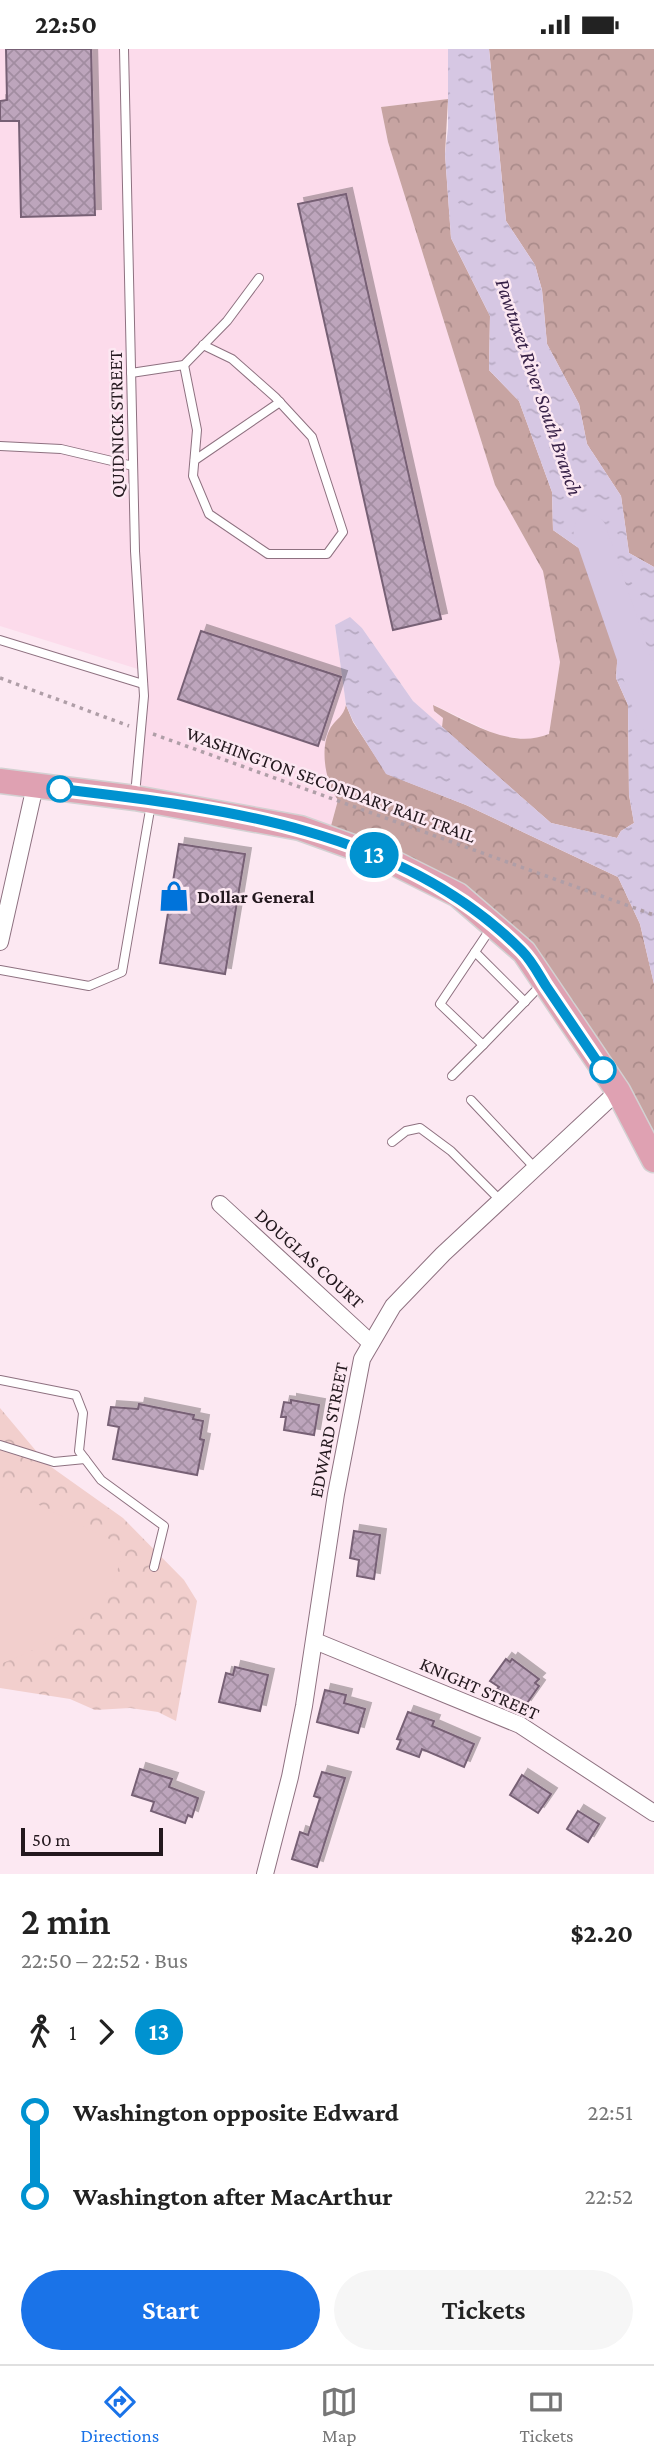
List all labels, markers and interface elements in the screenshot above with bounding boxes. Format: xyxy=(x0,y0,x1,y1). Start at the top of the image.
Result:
text: 22:50 xyxy=(35,10,97,39)
water label: Pawtuxet River South Branch xyxy=(491,275,587,499)
street label: QUIDNICK STREET xyxy=(105,349,128,498)
street label: WASHINGTON SECONDARY RAIL TRAIL xyxy=(183,722,479,847)
unlabelled marker xyxy=(47,776,73,802)
line badge: 13 xyxy=(342,832,406,878)
text: 13 xyxy=(364,841,384,868)
shop icon: Dollar General xyxy=(157,879,191,913)
place label: Dollar General xyxy=(197,886,315,907)
unlabelled marker xyxy=(590,1057,616,1083)
street label: DOUGLAS COURT xyxy=(251,1204,369,1313)
street label: EDWARD STREET xyxy=(305,1360,352,1500)
street label: KNIGHT STREET xyxy=(417,1653,543,1724)
scale bar xyxy=(21,1825,163,1857)
text: 50 m xyxy=(32,1829,71,1850)
text: 2 min xyxy=(21,1900,111,1942)
text: $2.20 xyxy=(570,1919,633,1948)
text: 22:50 – 22:52 · Bus xyxy=(21,1947,188,1973)
icon: walk xyxy=(21,2013,59,2051)
icon: forward xyxy=(87,2013,125,2051)
text: 13 xyxy=(149,2018,169,2045)
text: 1 xyxy=(69,2019,77,2045)
text: Washington opposite Edward xyxy=(73,2098,399,2127)
text: 22:51 xyxy=(588,2099,633,2125)
text: Washington after MacArthur xyxy=(73,2182,393,2211)
text: 22:52 xyxy=(585,2183,633,2209)
button: Start xyxy=(21,2270,320,2350)
button: Tickets xyxy=(334,2270,633,2350)
tab: Directions xyxy=(81,2383,159,2446)
tab: Map xyxy=(320,2383,358,2446)
tab: Tickets xyxy=(519,2383,573,2446)

